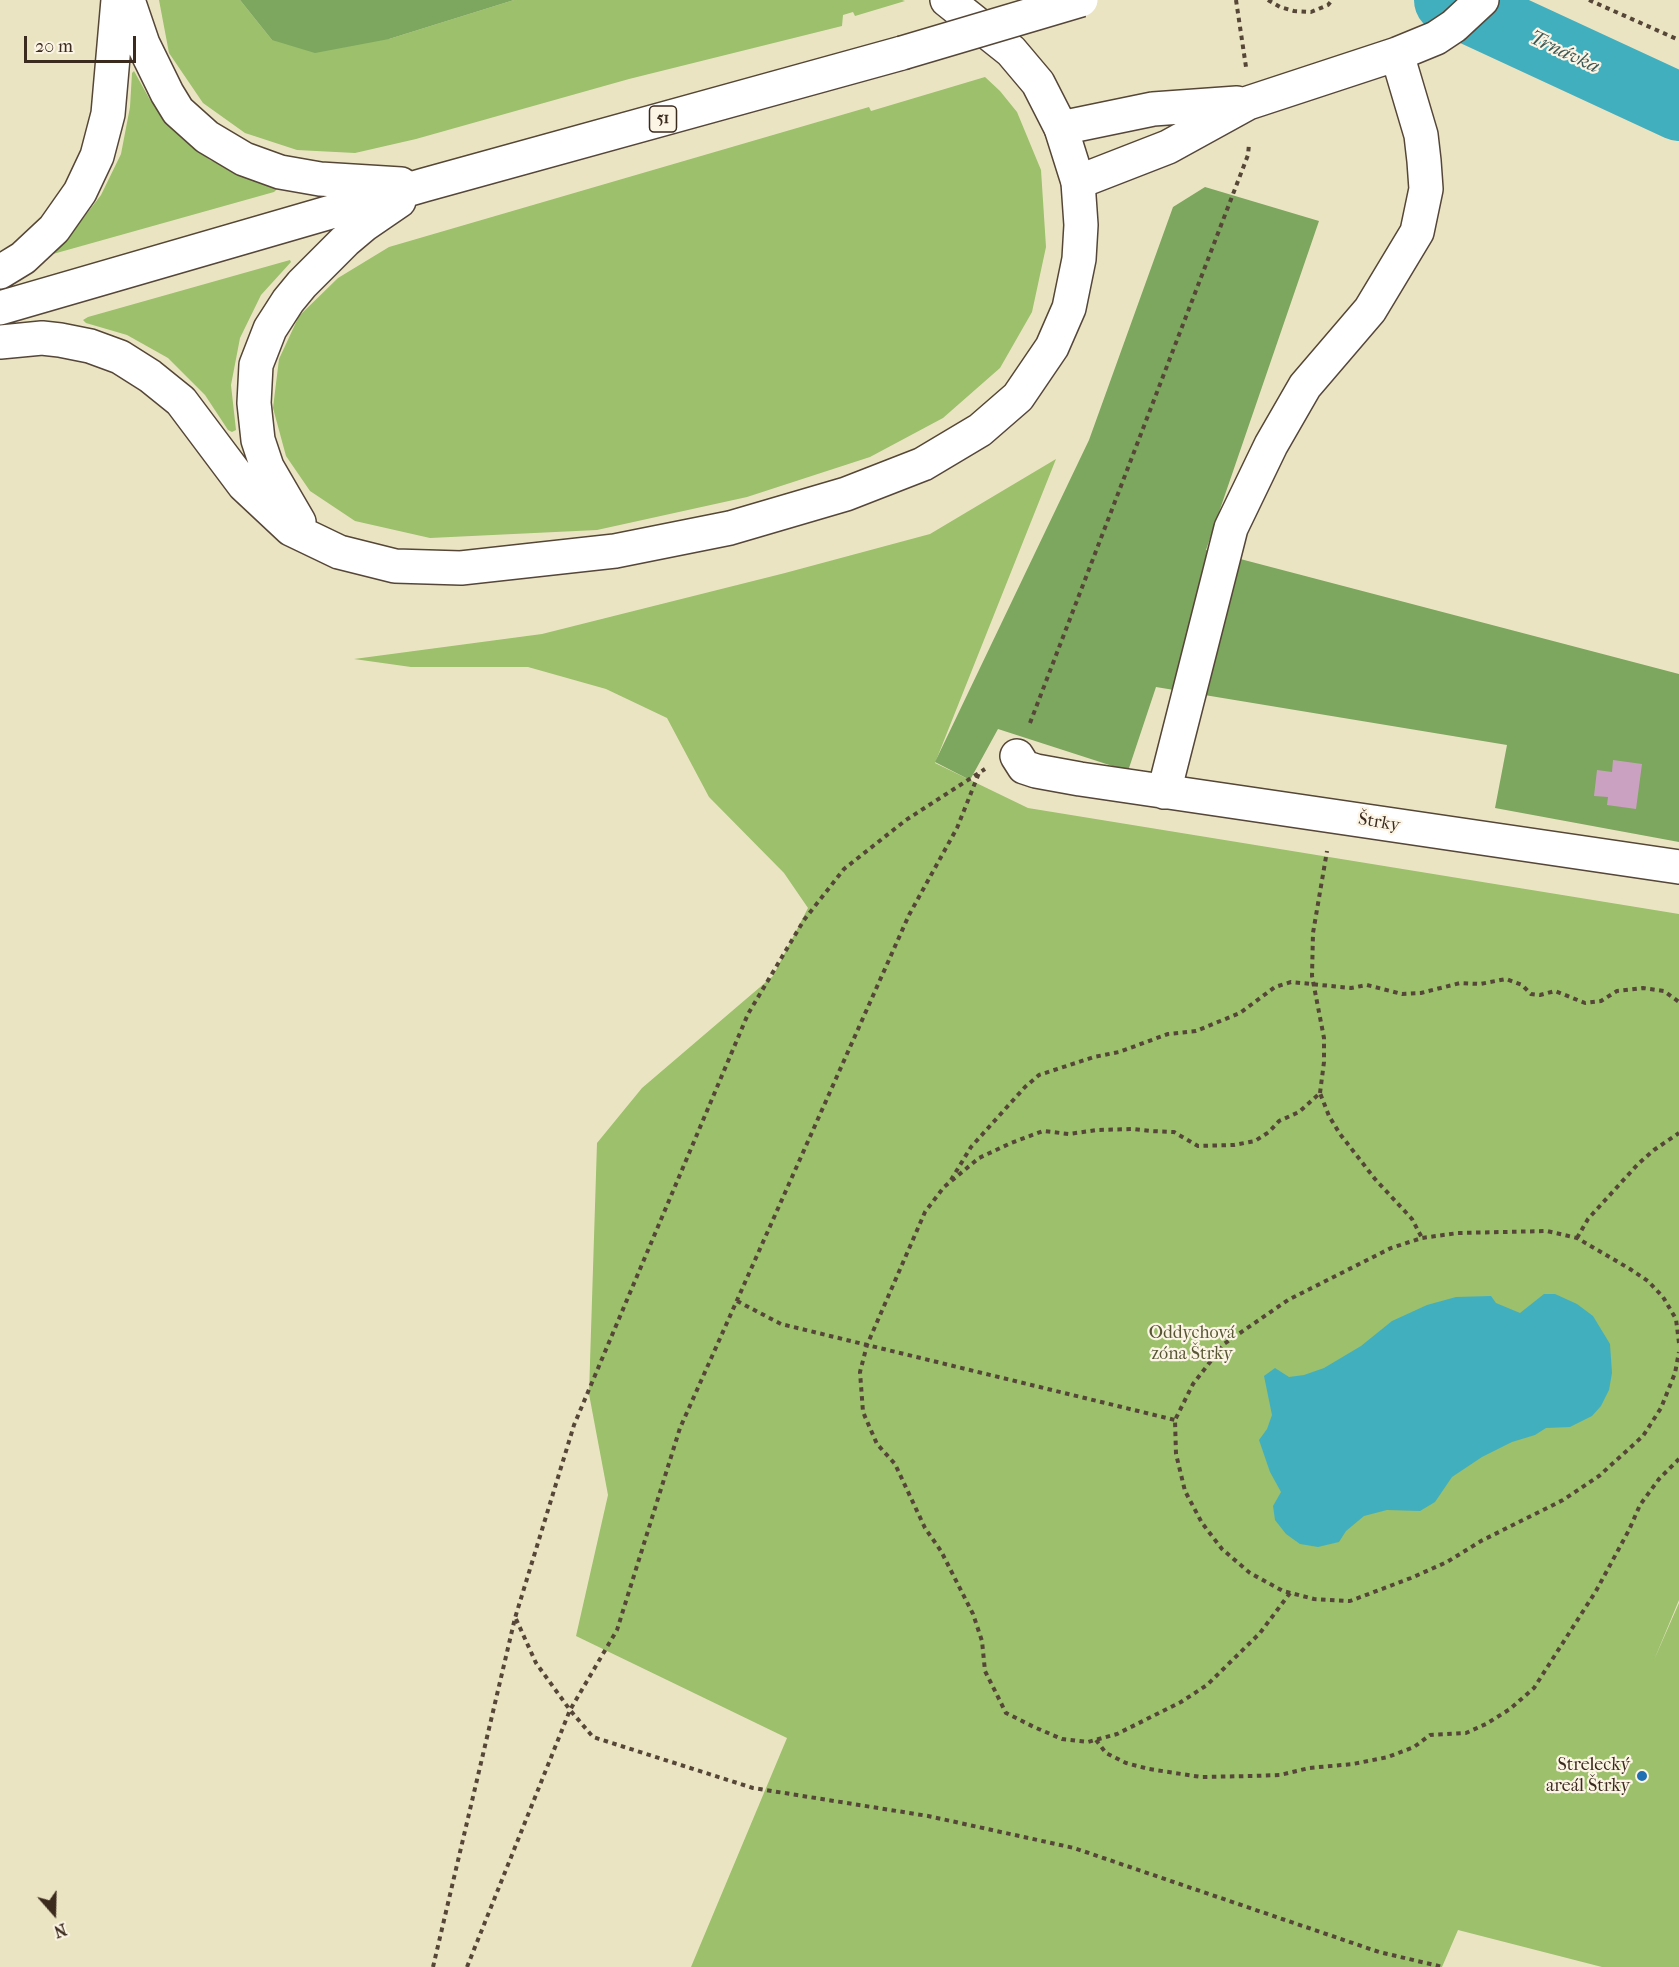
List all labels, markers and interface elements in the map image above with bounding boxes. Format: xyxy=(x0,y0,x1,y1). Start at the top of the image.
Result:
scale bar xyxy=(27,24,140,62)
water label: Trnávka xyxy=(1525,26,1603,80)
text: 20 m xyxy=(35,36,73,57)
road number: 51 xyxy=(650,106,676,132)
street label: Štrky xyxy=(1357,809,1401,837)
park label: Oddychová zóna Štrky xyxy=(1149,1323,1235,1366)
place label: Strelecký areál Štrky xyxy=(1546,1755,1630,1798)
marker: Strelecký areál Štrky xyxy=(1635,1769,1649,1783)
north arrow xyxy=(24,1883,84,1943)
text: N xyxy=(51,1919,69,1941)

